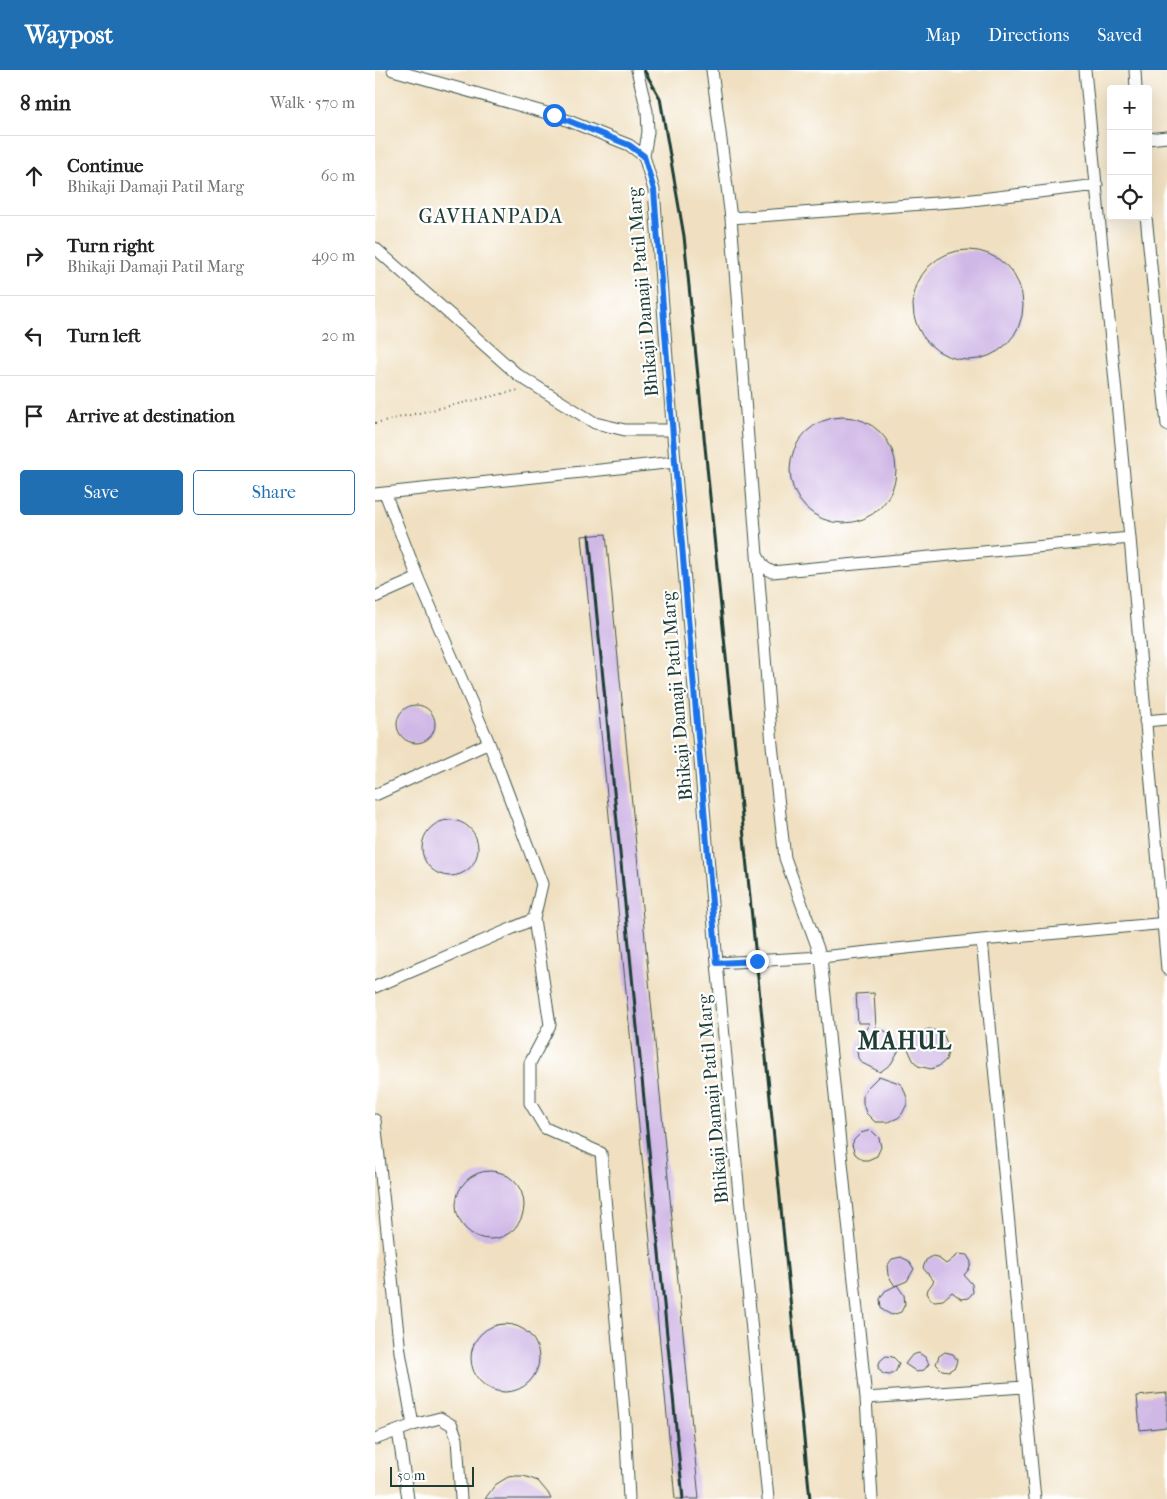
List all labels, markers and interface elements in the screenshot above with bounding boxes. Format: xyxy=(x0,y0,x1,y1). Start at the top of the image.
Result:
text: Waypost xyxy=(25,21,113,49)
text: Map xyxy=(926,25,960,46)
text: Directions xyxy=(988,25,1069,46)
text: Saved xyxy=(1097,25,1142,46)
map controls xyxy=(1107,85,1152,220)
button: + xyxy=(1107,85,1152,130)
text: 8 min xyxy=(20,91,71,115)
text: Walk · 570 m xyxy=(270,93,355,112)
route start xyxy=(543,104,566,127)
button: − xyxy=(1107,130,1152,175)
text: Continue xyxy=(67,155,143,177)
icon: ahead xyxy=(20,162,48,190)
text: 60 m xyxy=(321,166,355,185)
button: locate xyxy=(1107,175,1152,220)
text: Bhikaji Damaji Patil Marg xyxy=(67,177,244,196)
street label: Bhikaji Damaji Patil Marg xyxy=(623,185,663,398)
district label: GAVHANPADA xyxy=(419,205,564,228)
text: Turn right xyxy=(67,235,154,257)
icon: right xyxy=(20,242,48,270)
text: 490 m xyxy=(312,246,355,265)
text: Bhikaji Damaji Patil Marg xyxy=(67,257,244,276)
icon: left xyxy=(20,322,48,350)
text: Turn left xyxy=(67,325,141,347)
text: 20 m xyxy=(321,326,355,345)
icon: arrive xyxy=(20,402,48,430)
text: Arrive at destination xyxy=(67,405,235,427)
button: Save xyxy=(20,470,183,515)
button: Share xyxy=(193,470,355,515)
street label: Bhikaji Damaji Patil Marg xyxy=(657,589,697,802)
route end xyxy=(746,950,769,973)
street label: Bhikaji Damaji Patil Marg xyxy=(693,992,733,1205)
district label: MAHUL xyxy=(858,1027,952,1055)
scale bar xyxy=(390,1464,474,1487)
text: 50 m xyxy=(397,1467,425,1484)

